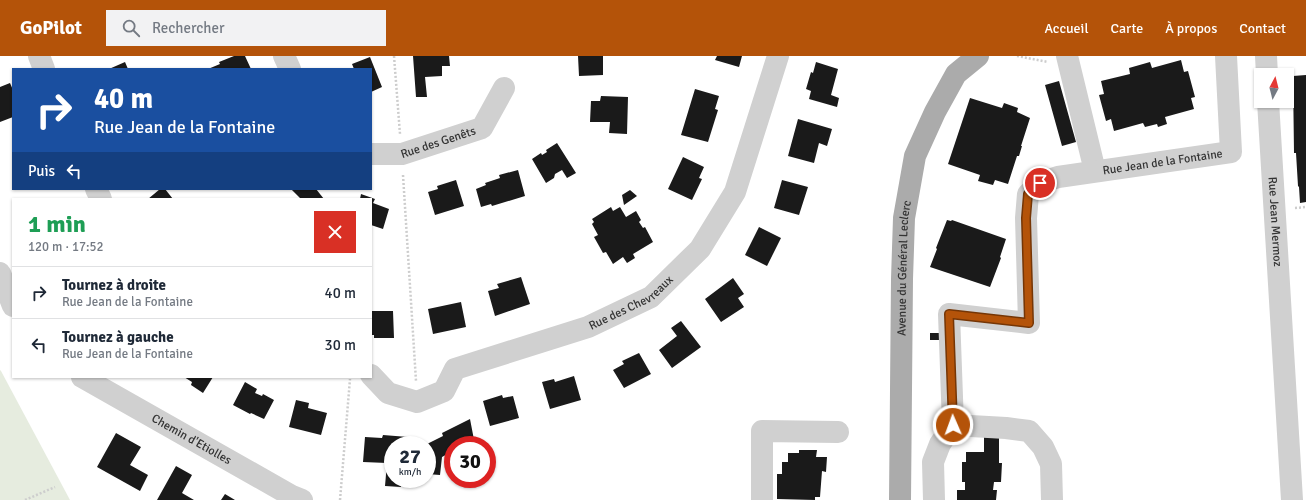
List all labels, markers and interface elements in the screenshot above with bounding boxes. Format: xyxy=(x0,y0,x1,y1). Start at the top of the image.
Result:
search box xyxy=(106,10,386,46)
text: GoPilot xyxy=(20,16,82,40)
icon: search xyxy=(120,17,142,39)
text: Rechercher xyxy=(152,19,225,37)
text: Accueil xyxy=(1044,20,1089,37)
text: Carte xyxy=(1111,20,1143,37)
text: À propos xyxy=(1165,20,1217,37)
text: Contact xyxy=(1239,20,1286,37)
north arrow xyxy=(1254,68,1294,108)
map controls xyxy=(1254,68,1294,108)
text: 40 m xyxy=(94,82,153,116)
icon: right xyxy=(28,84,80,136)
text: Rue Jean de la Fontaine xyxy=(94,116,275,138)
street label: Rue des Genêts xyxy=(399,124,478,162)
street label: Rue Jean de la Fontaine xyxy=(1102,146,1224,178)
icon: left xyxy=(63,160,85,182)
text: Puis xyxy=(28,162,55,180)
pin xyxy=(1023,166,1057,200)
icon: arrive xyxy=(1029,172,1051,194)
street label: Rue Jean Mermoz xyxy=(1265,176,1285,267)
street label: Avenue du Général Leclerc xyxy=(894,199,915,336)
text: 1 min xyxy=(28,209,86,239)
button: close xyxy=(314,211,356,253)
text: 120 m · 17:52 xyxy=(28,239,104,255)
street label: Rue des Chevreaux xyxy=(586,272,677,334)
text: Tournez à droite xyxy=(62,276,166,294)
icon: right xyxy=(28,282,50,304)
text: 40 m xyxy=(325,284,356,302)
text: Rue Jean de la Fontaine xyxy=(62,294,193,310)
text: Tournez à gauche xyxy=(62,328,174,346)
icon: left xyxy=(28,334,50,356)
text: 30 m xyxy=(325,336,356,354)
text: Rue Jean de la Fontaine xyxy=(62,346,193,362)
position arrow xyxy=(932,404,974,446)
street label: Chemin d'Etiolles xyxy=(149,411,234,468)
speed limit sign: 30 xyxy=(444,436,496,488)
text: 27 xyxy=(399,444,421,469)
text: km/h xyxy=(399,466,421,478)

